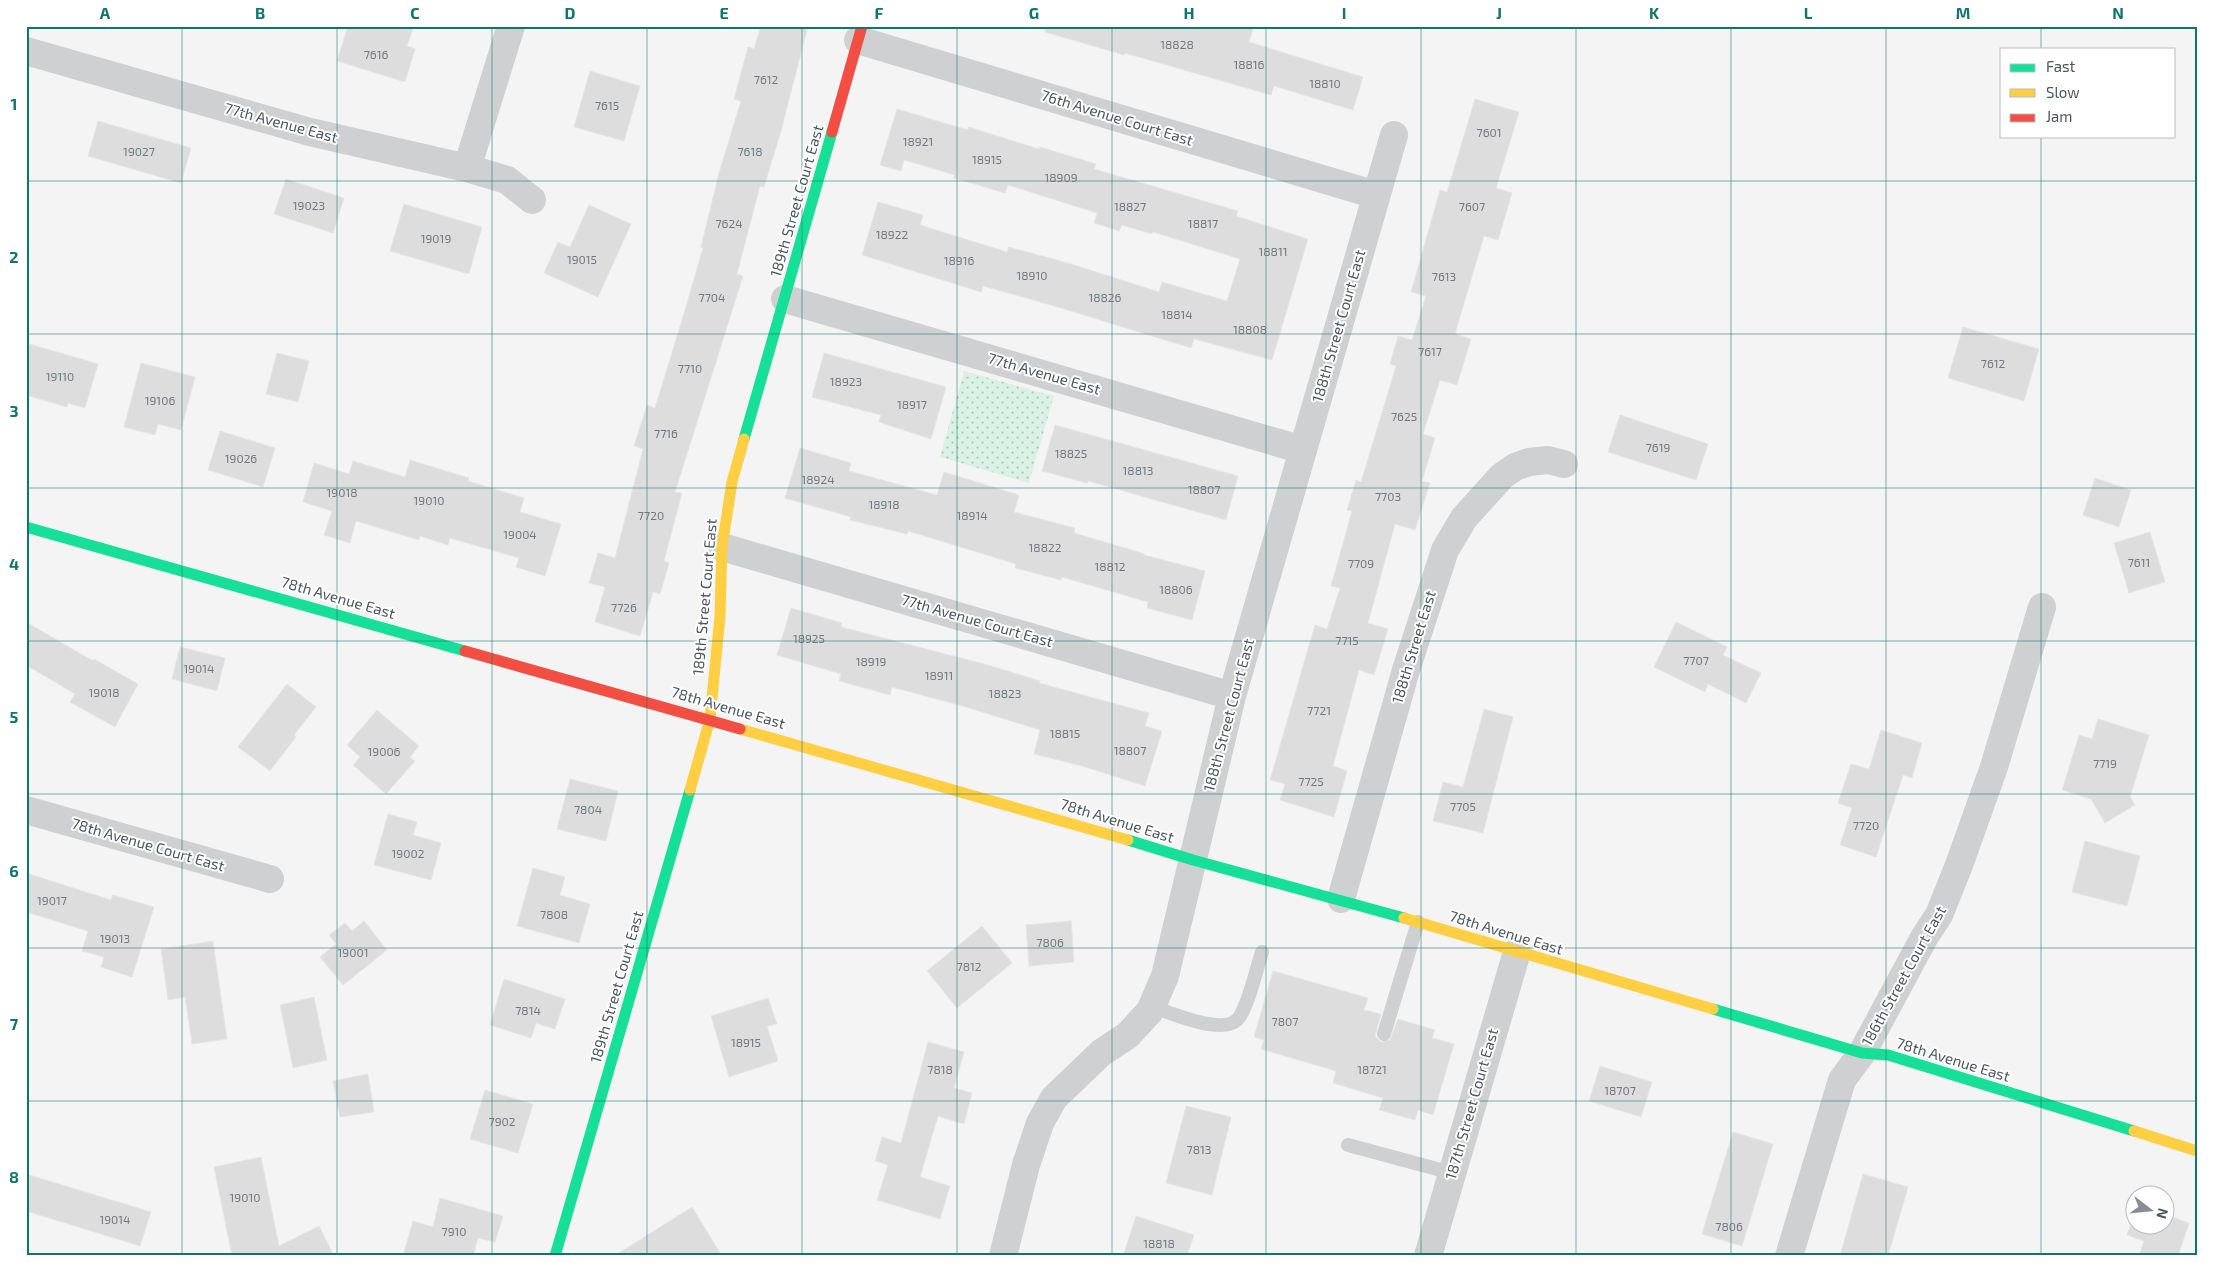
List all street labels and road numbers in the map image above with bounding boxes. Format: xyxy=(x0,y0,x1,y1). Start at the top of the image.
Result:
street label: 76th Avenue Court East xyxy=(1039,85,1196,149)
street label: 77th Avenue East xyxy=(223,98,340,146)
street label: 189th Street Court East xyxy=(766,122,826,279)
street label: 188th Street Court East xyxy=(1308,247,1368,404)
street label: 77th Avenue East xyxy=(986,348,1103,398)
street label: 189th Street Court East xyxy=(688,518,720,676)
street label: 78th Avenue East xyxy=(279,572,398,622)
street label: 188th Street East xyxy=(1387,588,1439,705)
street label: 77th Avenue Court East xyxy=(899,590,1056,650)
street label: 188th Street Court East xyxy=(1199,636,1257,793)
street label: 78th Avenue East xyxy=(669,682,788,732)
street label: 78th Avenue East xyxy=(1058,794,1177,846)
street label: 78th Avenue Court East xyxy=(70,814,227,875)
street label: 186th Street Court East xyxy=(1857,902,1949,1049)
street label: 78th Avenue East xyxy=(1447,906,1566,958)
street label: 189th Street Court East xyxy=(586,908,646,1065)
street label: 187th Street Court East xyxy=(1441,1026,1501,1181)
street label: 78th Avenue East xyxy=(1894,1033,2013,1085)

